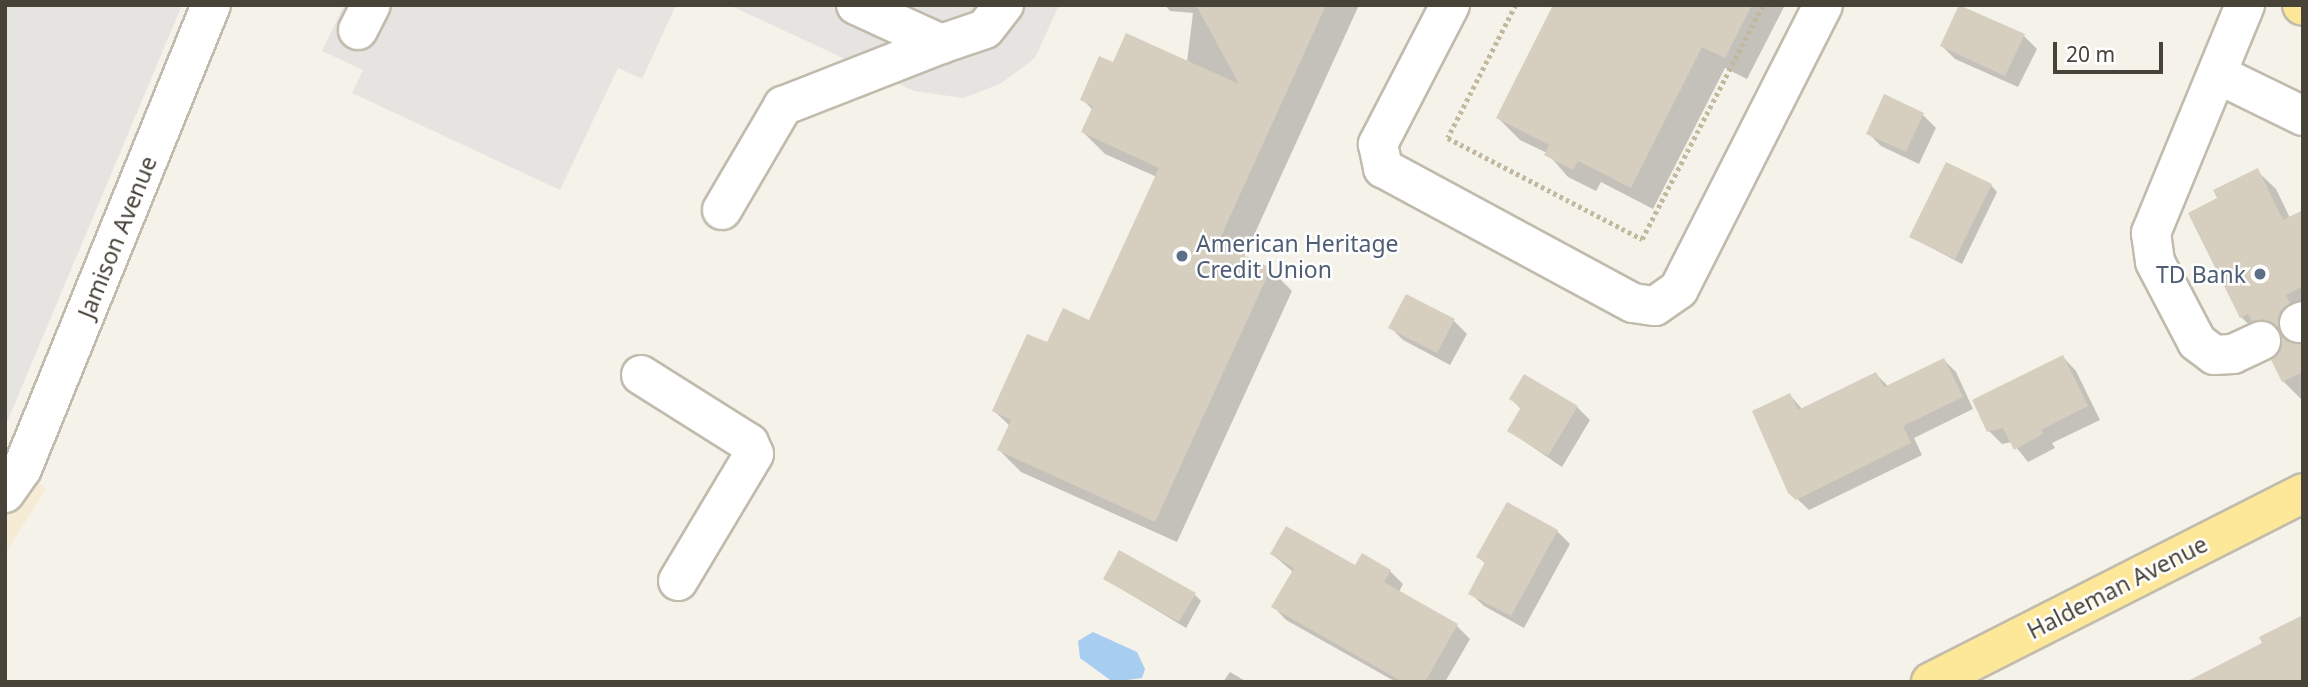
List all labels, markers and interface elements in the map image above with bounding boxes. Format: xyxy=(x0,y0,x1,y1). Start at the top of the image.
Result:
scale bar xyxy=(2056,28,2166,72)
text: 20 m xyxy=(2066,40,2115,68)
street label: Jamison Avenue xyxy=(72,152,162,322)
place label: American Heritage Credit Union xyxy=(1196,229,1399,283)
marker: American Heritage Credit Union xyxy=(1174,248,1190,264)
place label: TD Bank xyxy=(2156,260,2246,288)
marker: TD Bank xyxy=(2252,266,2268,282)
street label: Haldeman Avenue xyxy=(2022,530,2212,644)

